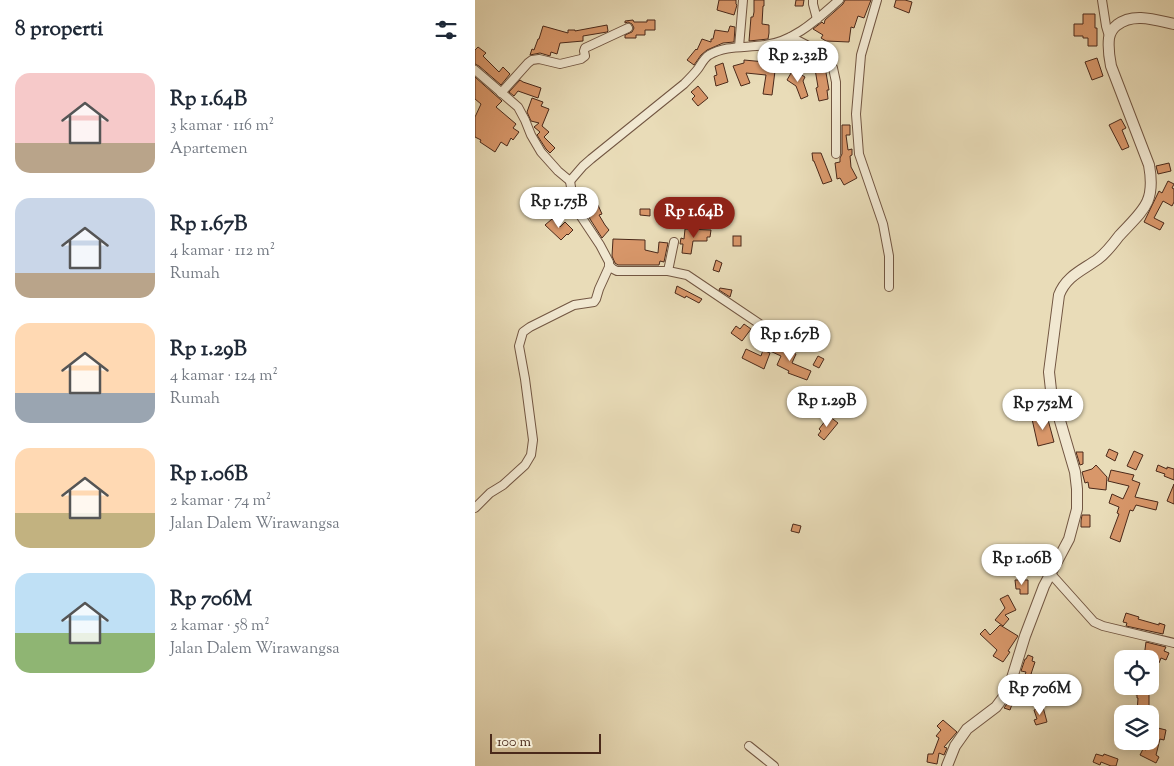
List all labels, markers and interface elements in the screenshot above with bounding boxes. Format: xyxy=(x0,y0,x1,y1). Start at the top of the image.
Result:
text: 8 properti xyxy=(15,15,103,45)
icon: filters xyxy=(432,16,460,44)
pin: Rp 2.32B xyxy=(746,41,850,83)
text: Rp 2.32B xyxy=(768,45,828,68)
text: Rp 1.64B xyxy=(170,85,247,115)
icon: home xyxy=(55,93,115,153)
text: 3 kamar · 116 m² xyxy=(170,115,274,138)
text: Apartemen xyxy=(170,138,248,161)
pin: Rp 1.75B xyxy=(507,186,611,229)
text: Rp 1.75B xyxy=(531,191,587,214)
pin: Rp 1.64B xyxy=(642,196,746,239)
text: Rp 1.64B xyxy=(665,201,723,224)
text: Rp 1.67B xyxy=(170,210,247,240)
icon: home xyxy=(55,218,115,278)
text: 4 kamar · 112 m² xyxy=(170,240,275,263)
text: Rumah xyxy=(170,263,220,286)
pin: Rp 1.67B xyxy=(738,320,842,362)
text: Rp 1.67B xyxy=(761,324,819,347)
text: Rp 1.29B xyxy=(170,335,247,365)
icon: home xyxy=(55,343,115,403)
text: 4 kamar · 124 m² xyxy=(170,365,278,388)
pin: Rp 1.29B xyxy=(775,386,879,428)
text: Rumah xyxy=(170,388,220,411)
pin: Rp 752M xyxy=(997,388,1089,431)
text: Rp 1.29B xyxy=(798,390,856,413)
text: Rp 752M xyxy=(1013,393,1073,416)
text: Rp 1.06B xyxy=(170,460,248,490)
icon: home xyxy=(55,468,115,528)
text: 2 kamar · 74 m² xyxy=(170,490,271,513)
text: Jalan Dalem Wirawangsa xyxy=(170,513,340,536)
pin: Rp 1.06B xyxy=(970,544,1074,586)
text: Rp 1.06B xyxy=(992,548,1052,571)
text: Rp 706M xyxy=(170,585,252,615)
icon: home xyxy=(55,593,115,653)
text: 2 kamar · 58 m² xyxy=(170,615,270,638)
text: Jalan Dalem Wirawangsa xyxy=(170,638,340,661)
map controls xyxy=(1114,650,1159,750)
button: locate xyxy=(1114,650,1159,695)
pin: Rp 706M xyxy=(994,674,1086,716)
text: Rp 706M xyxy=(1009,678,1071,701)
button: layers xyxy=(1114,705,1159,750)
scale bar xyxy=(490,731,601,754)
text: 100 m xyxy=(497,733,531,753)

